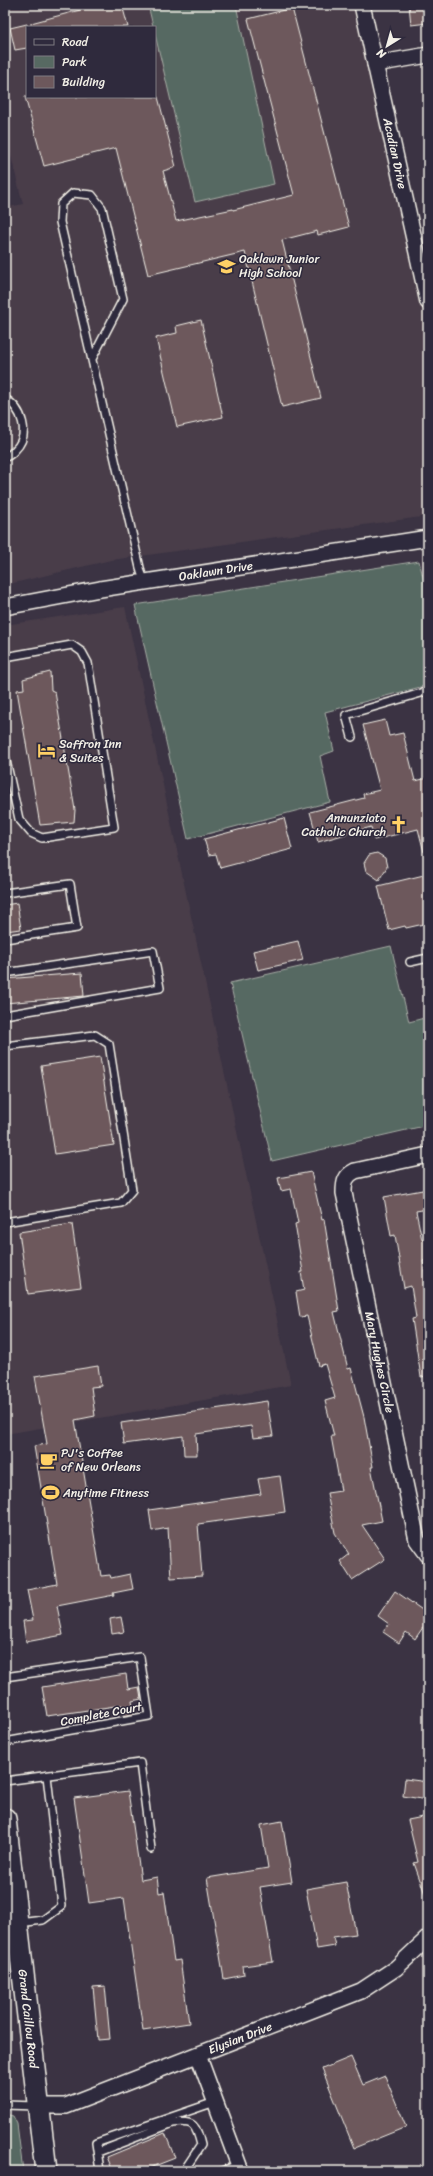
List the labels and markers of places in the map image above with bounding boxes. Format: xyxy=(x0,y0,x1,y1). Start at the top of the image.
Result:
place label: Oaklawn Junior High School xyxy=(239,248,320,284)
school or university icon: Oaklawn Junior High School xyxy=(216,256,236,276)
place label: Saffron Inn & Suites xyxy=(59,733,122,769)
hotel icon: Saffron Inn & Suites xyxy=(36,741,56,761)
place label: Annunziata Catholic Church xyxy=(302,807,386,843)
church icon: Annunziata Catholic Church xyxy=(389,815,409,835)
place label: PJ's Coffee of New Orleans xyxy=(61,1442,141,1478)
cafe icon: PJ's Coffee of New Orleans xyxy=(38,1450,58,1470)
place label: Anytime Fitness xyxy=(62,1482,150,1504)
sports icon: Anytime Fitness xyxy=(40,1483,60,1503)

